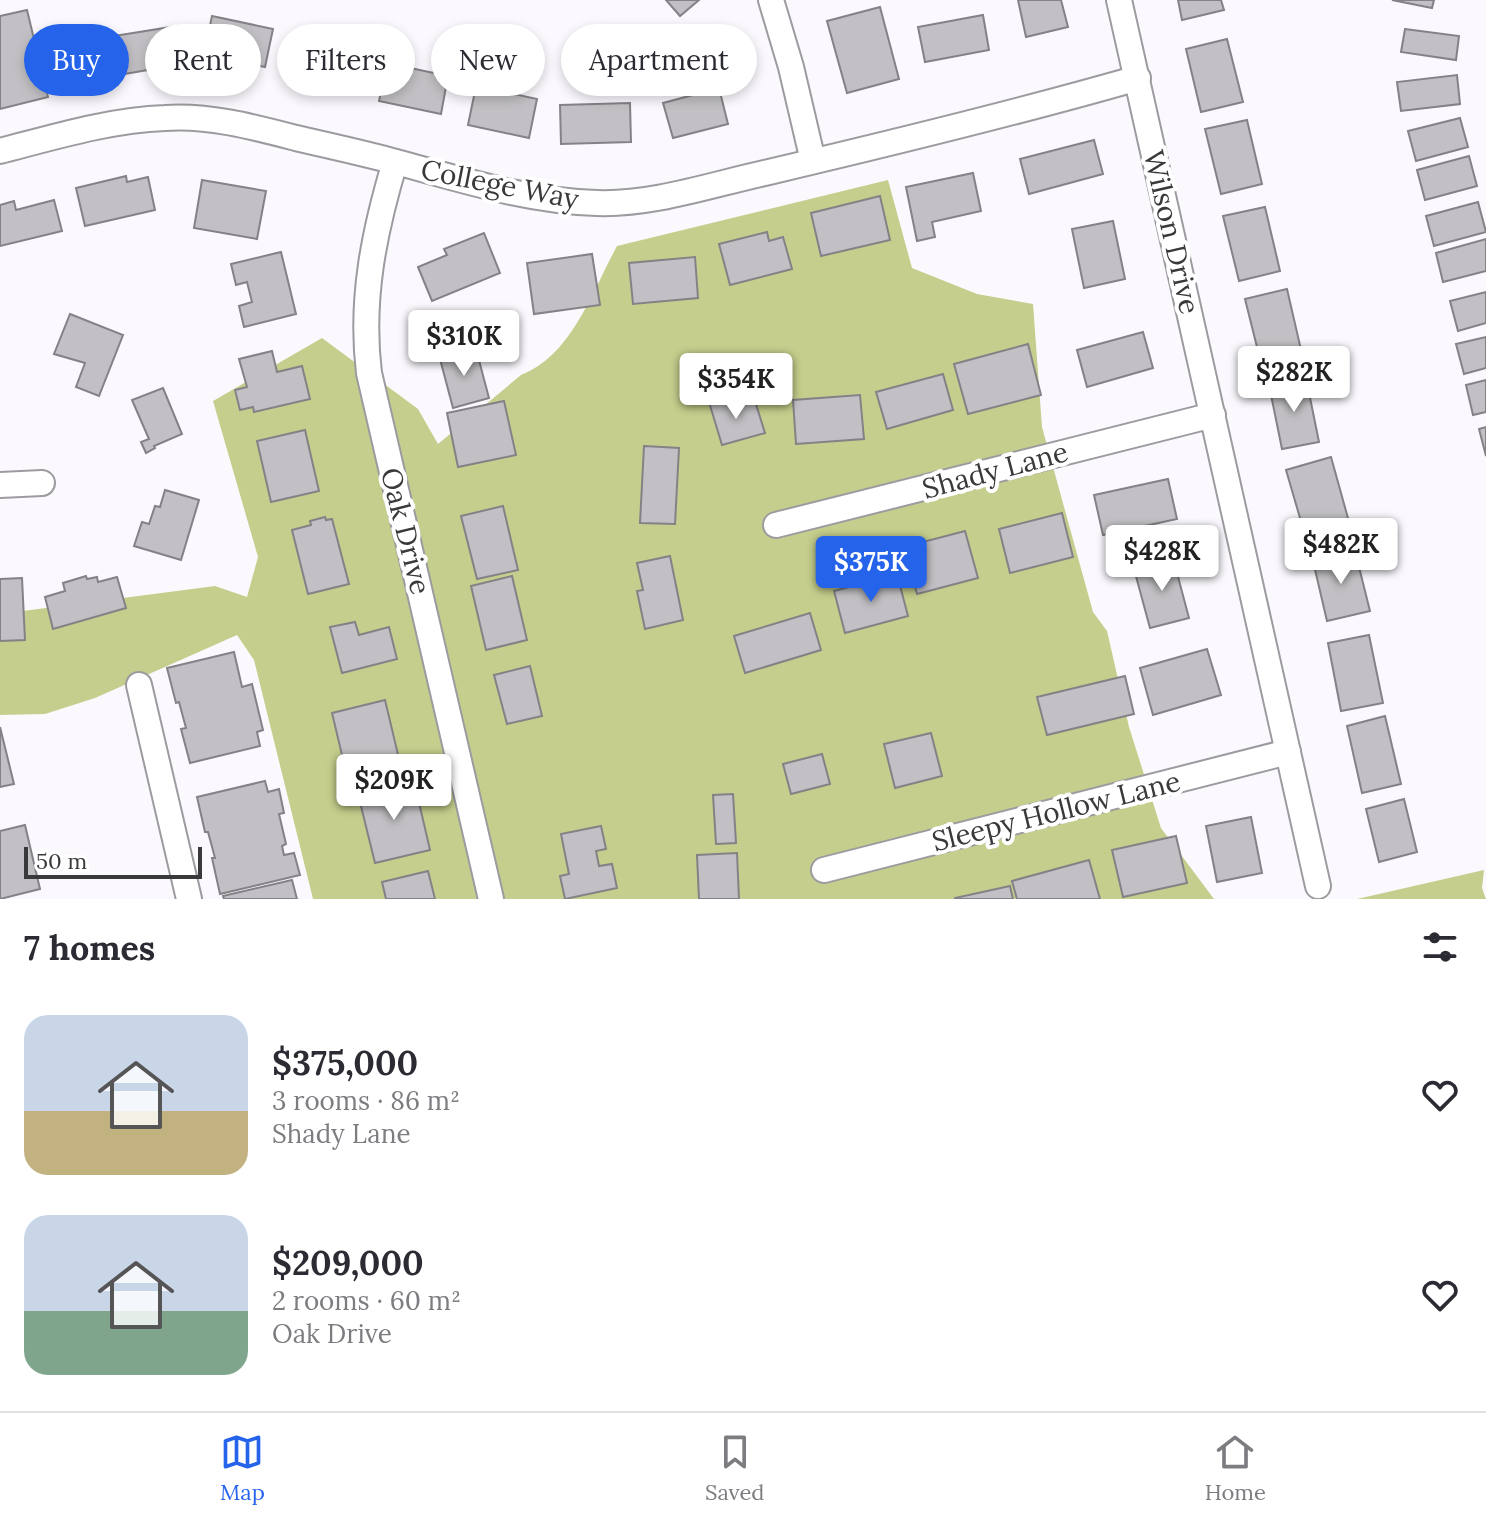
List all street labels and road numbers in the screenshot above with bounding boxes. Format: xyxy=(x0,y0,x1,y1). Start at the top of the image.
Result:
street label: Wilson Drive xyxy=(1136,147,1208,317)
street label: College Way xyxy=(418,151,582,217)
street label: Shady Lane xyxy=(918,433,1072,507)
street label: Oak Drive xyxy=(373,464,439,598)
street label: Sleepy Hollow Lane xyxy=(928,763,1184,859)

